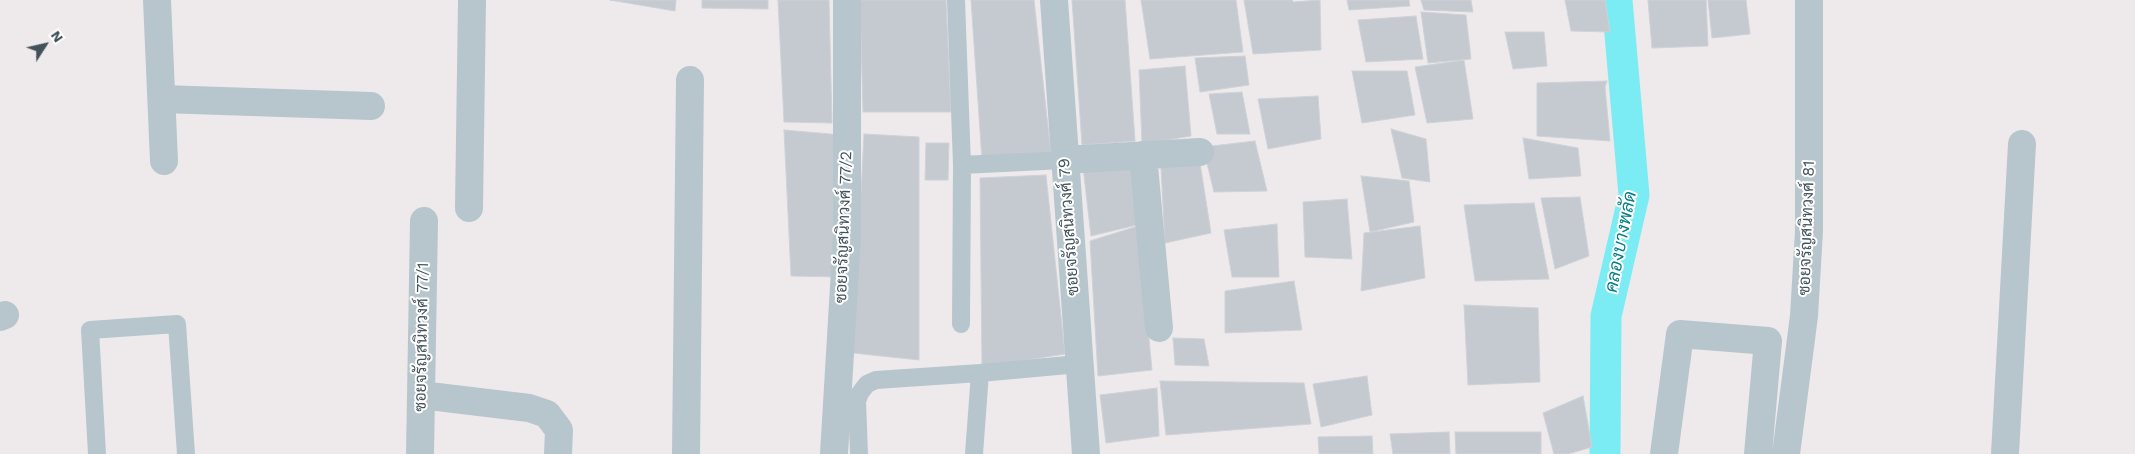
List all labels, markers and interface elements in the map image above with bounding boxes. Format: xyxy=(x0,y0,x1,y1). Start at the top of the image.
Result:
north arrow xyxy=(20,20,70,70)
text: N xyxy=(48,28,67,45)
street label: ซอยจรัญสนิทวงศ์ 77/2 xyxy=(832,151,856,303)
street label: ซอยจรัญสนิทวงศ์ 79 xyxy=(1055,158,1083,296)
street label: ซอยจรัญสนิทวงศ์ 81 xyxy=(1795,160,1819,296)
water label: คลองบางพลัด xyxy=(1601,190,1641,294)
street label: ซอยจรัญสนิทวงศ์ 77/1 xyxy=(411,262,433,412)

